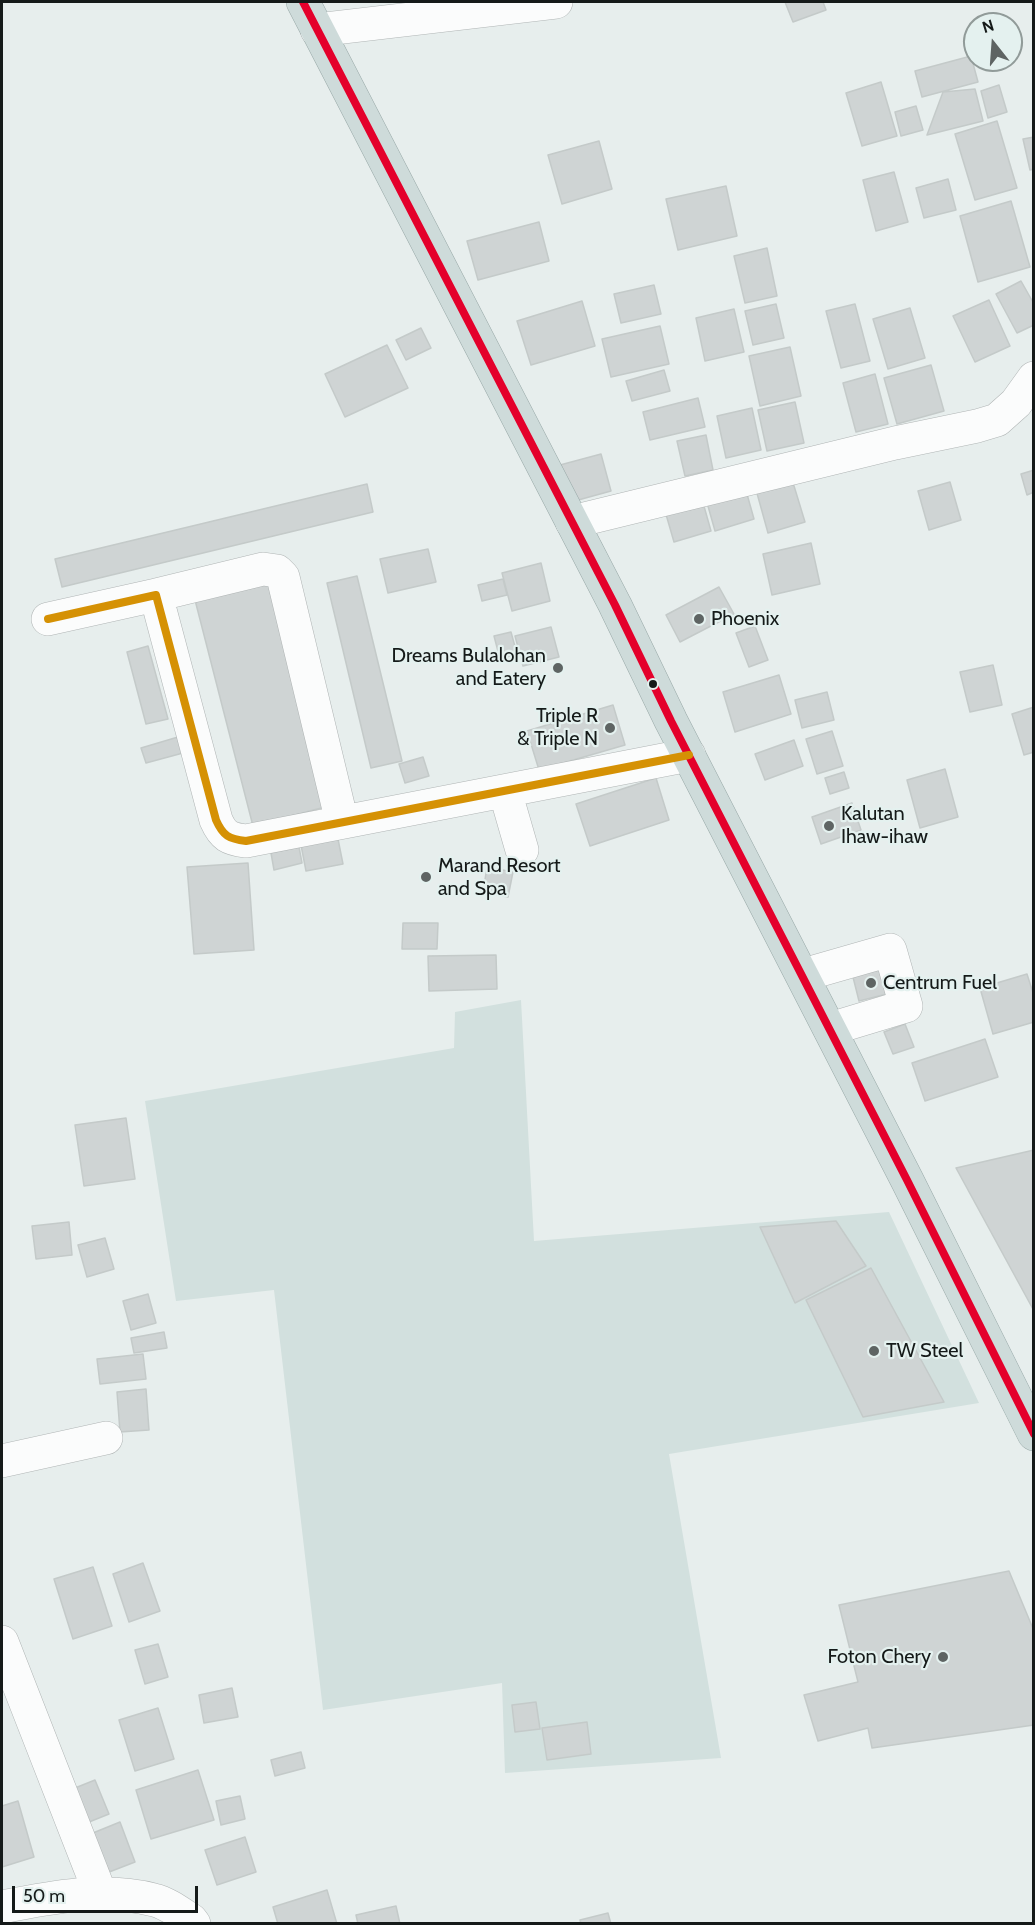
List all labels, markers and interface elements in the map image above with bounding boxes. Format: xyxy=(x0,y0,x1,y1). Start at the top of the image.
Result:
north arrow xyxy=(963,12,1023,72)
text: N xyxy=(980,15,996,37)
place label: Phoenix xyxy=(711,607,779,631)
marker: Phoenix xyxy=(692,612,706,626)
place label: Dreams Bulalohan and Eatery xyxy=(392,644,546,691)
marker: Dreams Bulalohan and Eatery xyxy=(551,661,565,675)
unlabelled marker xyxy=(647,678,659,690)
place label: Triple R & Triple N xyxy=(517,704,598,751)
marker: Triple R & Triple N xyxy=(603,721,617,735)
place label: Kalutan Ihaw-ihaw xyxy=(841,802,928,849)
marker: Kalutan Ihaw-ihaw xyxy=(822,819,836,833)
place label: Marand Resort and Spa xyxy=(438,854,561,901)
marker: Marand Resort and Spa xyxy=(419,870,433,884)
place label: Centrum Fuel xyxy=(883,971,997,995)
marker: Centrum Fuel xyxy=(864,976,878,990)
place label: TW Steel xyxy=(886,1339,963,1363)
marker: TW Steel xyxy=(867,1344,881,1358)
place label: Foton Chery xyxy=(827,1645,931,1669)
marker: Foton Chery xyxy=(936,1650,950,1664)
scale bar xyxy=(15,1874,201,1912)
text: 50 m xyxy=(23,1885,65,1907)

